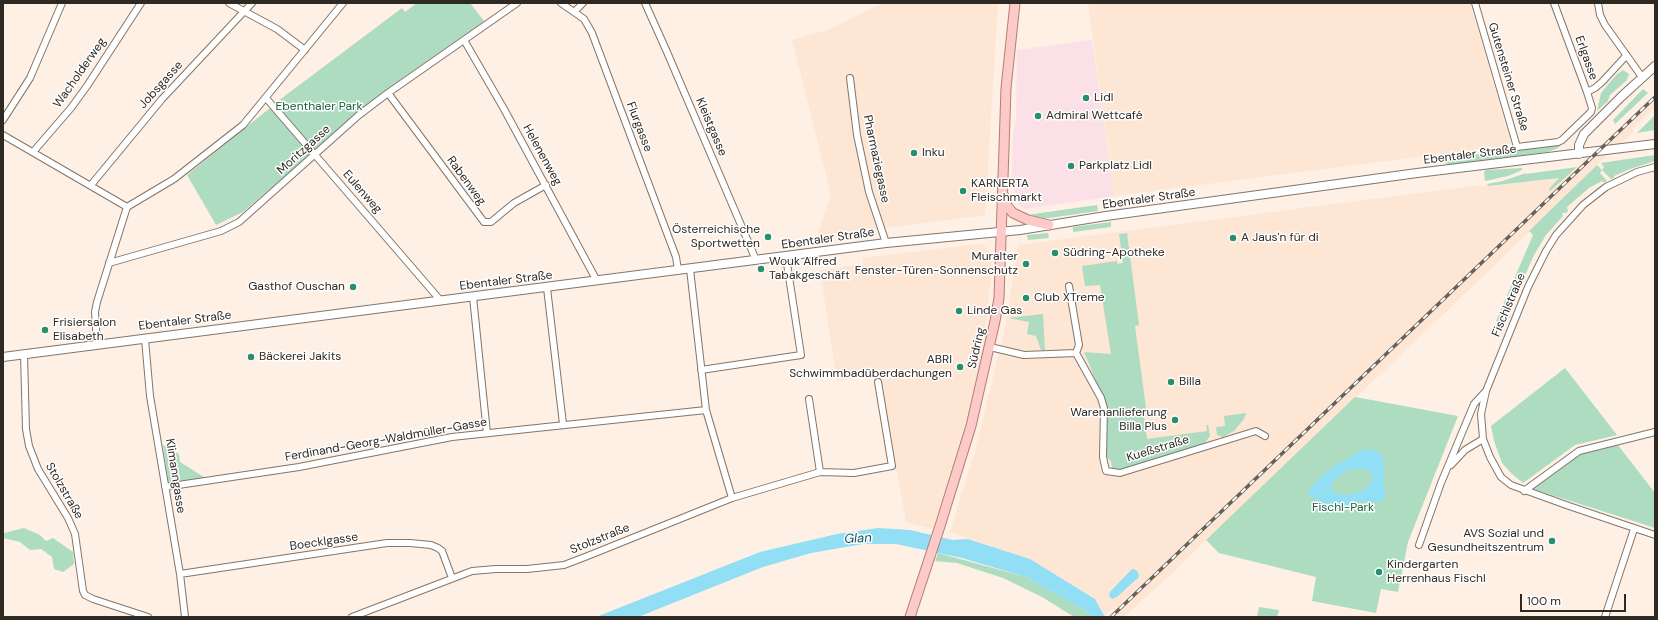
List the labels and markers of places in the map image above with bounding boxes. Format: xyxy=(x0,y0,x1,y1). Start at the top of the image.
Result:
place label: Lidl xyxy=(1094,91,1113,105)
marker: Lidl xyxy=(1081,93,1091,103)
place label: Admiral Wettcafé xyxy=(1046,109,1142,123)
marker: Admiral Wettcafé xyxy=(1033,111,1043,121)
place label: Inku xyxy=(922,146,945,160)
marker: Inku xyxy=(909,148,919,158)
place label: Parkplatz Lidl xyxy=(1079,159,1152,173)
marker: Parkplatz Lidl xyxy=(1066,161,1076,171)
place label: KARNERTA Fleischmarkt xyxy=(971,177,1042,205)
marker: KARNERTA Fleischmarkt xyxy=(958,186,968,196)
place label: Österreichische Sportwetten xyxy=(672,223,760,251)
place label: A Jaus'n für di xyxy=(1241,231,1319,245)
marker: Österreichische Sportwetten xyxy=(763,232,773,242)
marker: A Jaus'n für di xyxy=(1228,233,1238,243)
place label: Südring-Apotheke xyxy=(1063,246,1165,260)
marker: Südring-Apotheke xyxy=(1050,248,1060,258)
place label: Muralter Fenster-Türen-Sonnenschutz xyxy=(855,250,1018,278)
place label: Wouk Alfred Tabakgeschäft xyxy=(769,255,850,283)
marker: Muralter Fenster-Türen-Sonnenschutz xyxy=(1021,259,1031,269)
marker: Wouk Alfred Tabakgeschäft xyxy=(756,264,766,274)
place label: Gasthof Ouschan xyxy=(248,280,345,294)
marker: Gasthof Ouschan xyxy=(348,282,358,292)
place label: Club XTreme xyxy=(1034,291,1105,305)
marker: Club XTreme xyxy=(1021,293,1031,303)
place label: Linde Gas xyxy=(967,304,1022,318)
marker: Linde Gas xyxy=(954,306,964,316)
place label: Frisiersalon Elisabeth xyxy=(53,316,116,344)
marker: Frisiersalon Elisabeth xyxy=(40,325,50,335)
place label: Bäckerei Jakits xyxy=(259,350,341,364)
marker: Bäckerei Jakits xyxy=(246,352,256,362)
place label: ABRI Schwimmbadüberdachungen xyxy=(789,353,952,381)
marker: ABRI Schwimmbadüberdachungen xyxy=(955,362,965,372)
place label: Billa xyxy=(1179,375,1201,389)
marker: Billa xyxy=(1166,377,1176,387)
place label: Warenanlieferung Billa Plus xyxy=(1070,406,1167,434)
marker: Warenanlieferung Billa Plus xyxy=(1170,415,1180,425)
place label: AVS Sozial und Gesundheitszentrum xyxy=(1428,527,1544,555)
marker: AVS Sozial und Gesundheitszentrum xyxy=(1547,536,1557,546)
place label: Kindergarten Herrenhaus Fischl xyxy=(1387,558,1486,586)
marker: Kindergarten Herrenhaus Fischl xyxy=(1374,567,1384,577)

